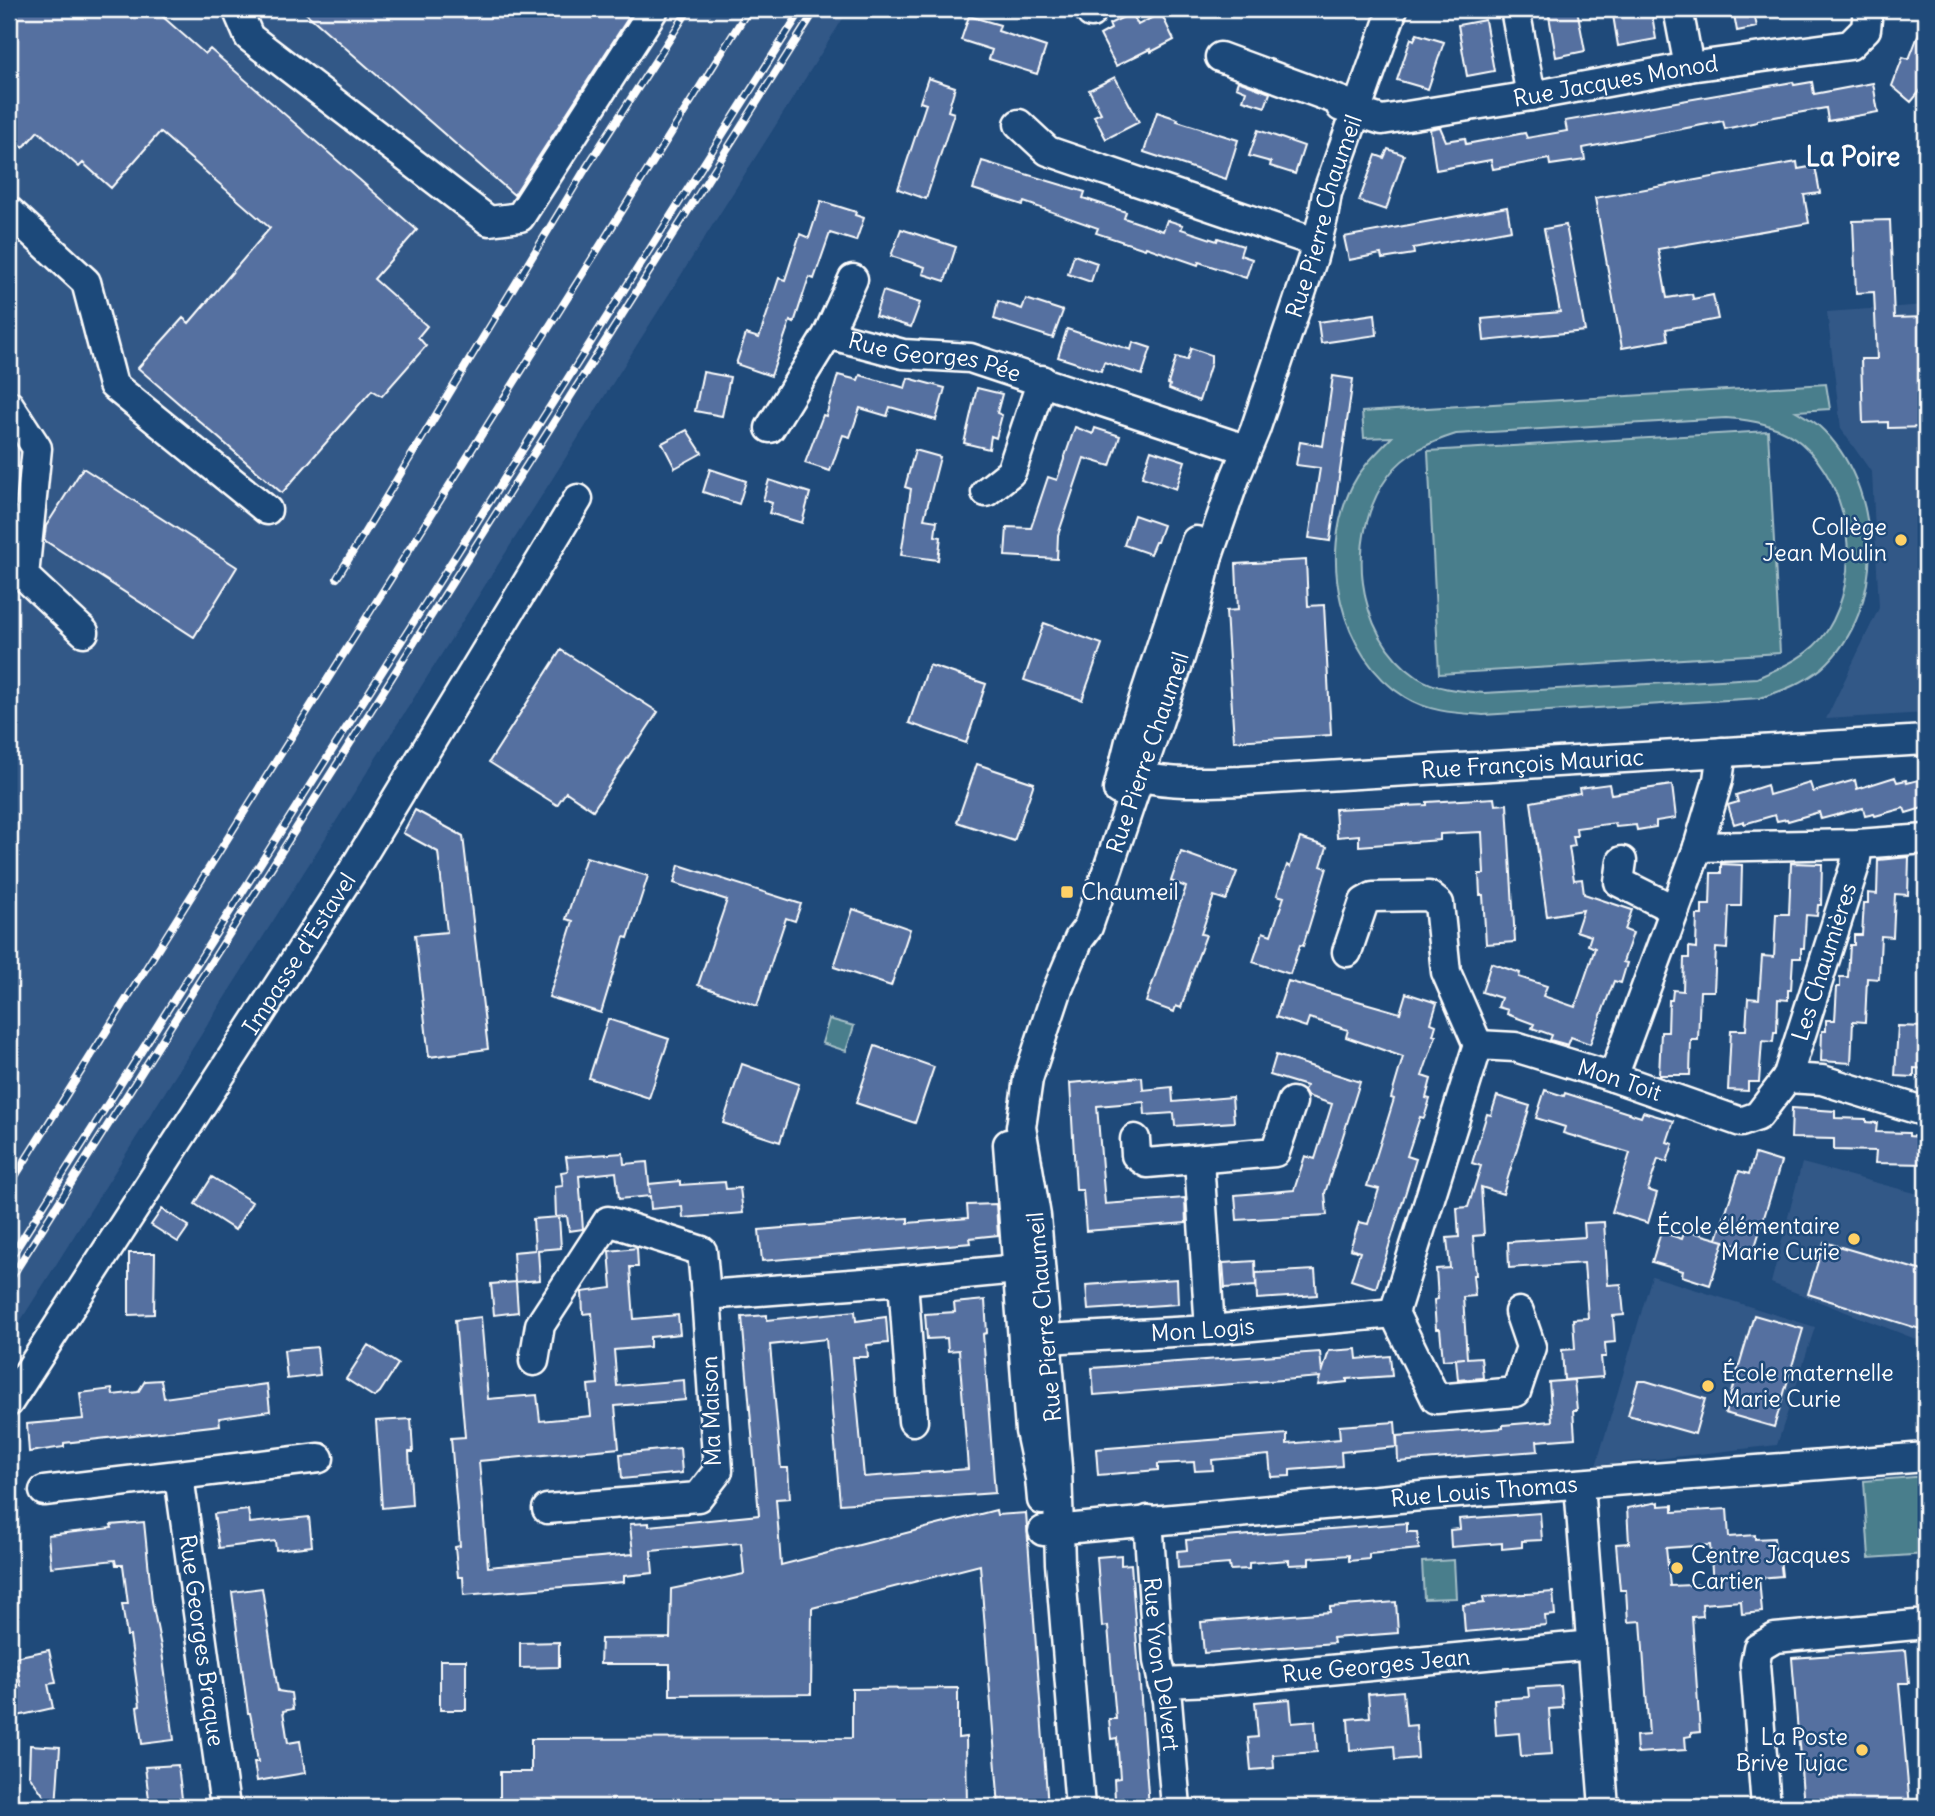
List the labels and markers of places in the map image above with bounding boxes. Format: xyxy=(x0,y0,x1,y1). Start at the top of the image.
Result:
place label: Collège Jean Moulin xyxy=(1763,512,1887,567)
marker: Collège Jean Moulin xyxy=(1893,532,1909,548)
place label: Chaumeil xyxy=(1081,877,1179,906)
marker: Chaumeil xyxy=(1059,884,1075,900)
place label: École élémentaire Marie Curie xyxy=(1657,1211,1840,1266)
marker: École élémentaire Marie Curie xyxy=(1846,1231,1862,1247)
place label: École maternelle Marie Curie xyxy=(1722,1358,1894,1413)
marker: École maternelle Marie Curie xyxy=(1700,1378,1716,1394)
place label: Centre Jacques Cartier xyxy=(1691,1540,1850,1595)
marker: Centre Jacques Cartier xyxy=(1669,1560,1685,1576)
place label: La Poste Brive Tujac xyxy=(1736,1722,1848,1777)
marker: La Poste Brive Tujac xyxy=(1854,1742,1870,1758)

